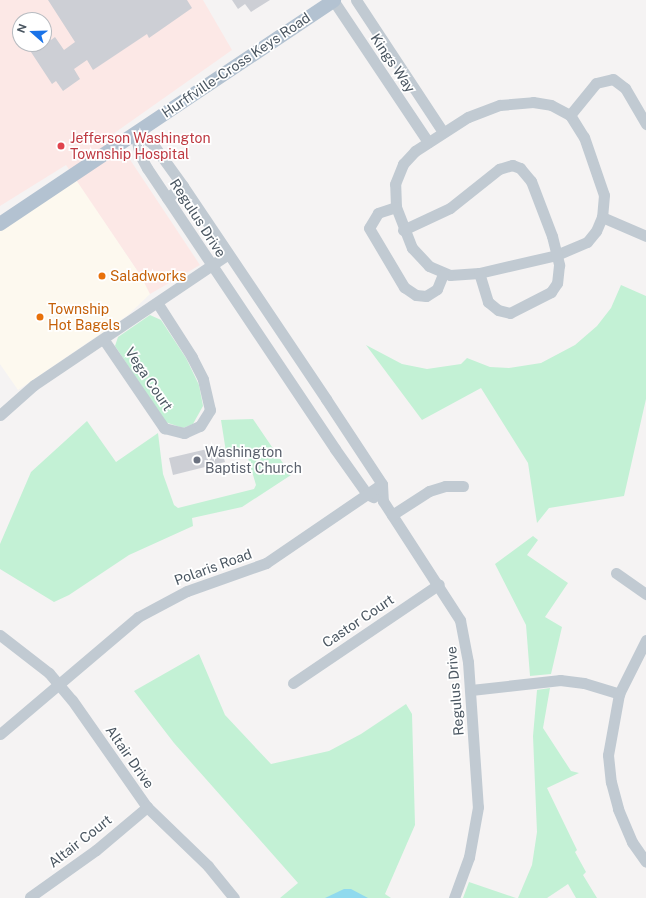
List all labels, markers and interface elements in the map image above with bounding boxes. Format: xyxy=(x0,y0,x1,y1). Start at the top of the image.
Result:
street label: Hurffville-Cross Keys Road xyxy=(158,9,314,121)
north arrow xyxy=(12,12,52,52)
text: N xyxy=(15,22,29,34)
street label: Kings Way xyxy=(367,30,419,96)
place label: Jefferson Washington Township Hospital xyxy=(70,130,211,162)
marker: Jefferson Washington Township Hospital xyxy=(55,140,67,152)
street label: Regulus Drive xyxy=(166,176,230,260)
place label: Saladworks xyxy=(110,268,186,284)
marker: Saladworks xyxy=(97,271,107,281)
place label: Township Hot Bagels xyxy=(48,301,120,334)
marker: Township Hot Bagels xyxy=(35,312,45,322)
street label: Vega Court xyxy=(122,344,176,414)
place label: Washington Baptist Church xyxy=(205,444,302,476)
marker: Washington Baptist Church xyxy=(192,455,202,465)
street label: Polaris Road xyxy=(172,545,254,589)
street label: Castor Court xyxy=(319,591,397,651)
street label: Regulus Drive xyxy=(443,645,467,737)
street label: Altair Drive xyxy=(102,722,158,792)
street label: Altair Court xyxy=(45,811,115,871)

